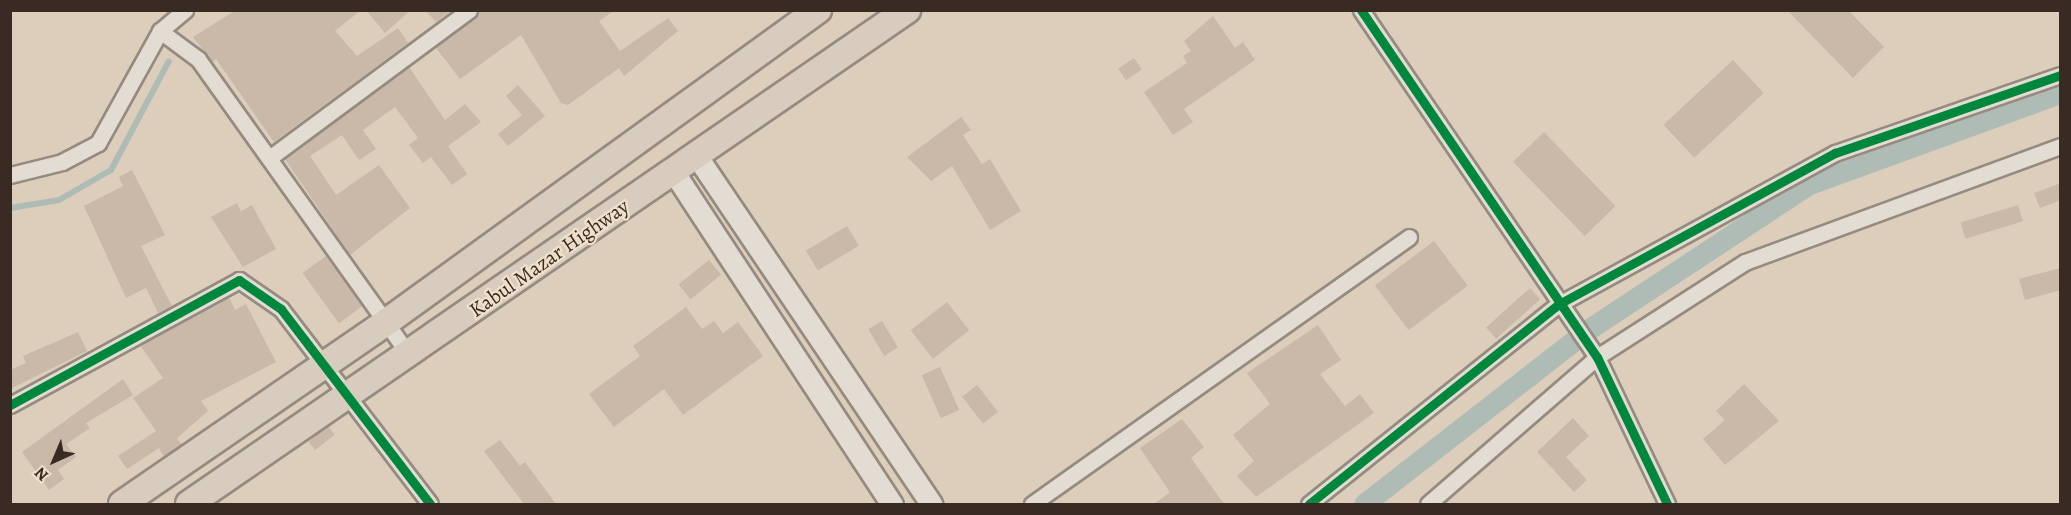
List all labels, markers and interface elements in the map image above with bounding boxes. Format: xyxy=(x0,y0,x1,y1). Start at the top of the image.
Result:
street label: Kabul Mazar Highway xyxy=(464,193,634,323)
north arrow xyxy=(24,431,84,491)
text: N xyxy=(30,462,53,486)

